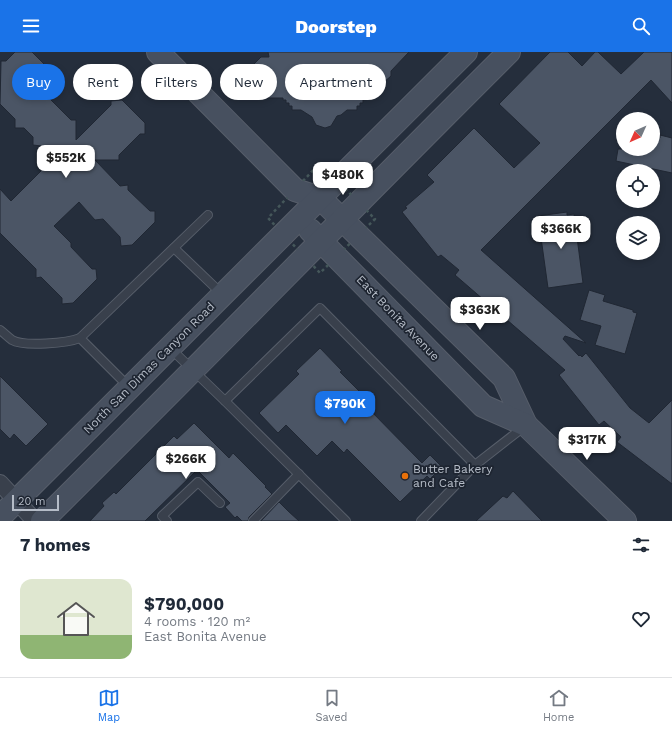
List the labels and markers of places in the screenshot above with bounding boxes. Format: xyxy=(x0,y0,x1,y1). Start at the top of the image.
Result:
pin: $552K xyxy=(38,145,94,179)
pin: $480K xyxy=(315,162,371,196)
pin: $366K xyxy=(533,216,589,250)
pin: $363K xyxy=(452,297,508,331)
pin: $790K xyxy=(317,391,373,425)
pin: $317K xyxy=(559,427,615,461)
pin: $266K xyxy=(158,446,214,480)
place label: Butter Bakery and Cafe xyxy=(413,462,493,490)
marker: Butter Bakery and Cafe xyxy=(400,471,410,481)

